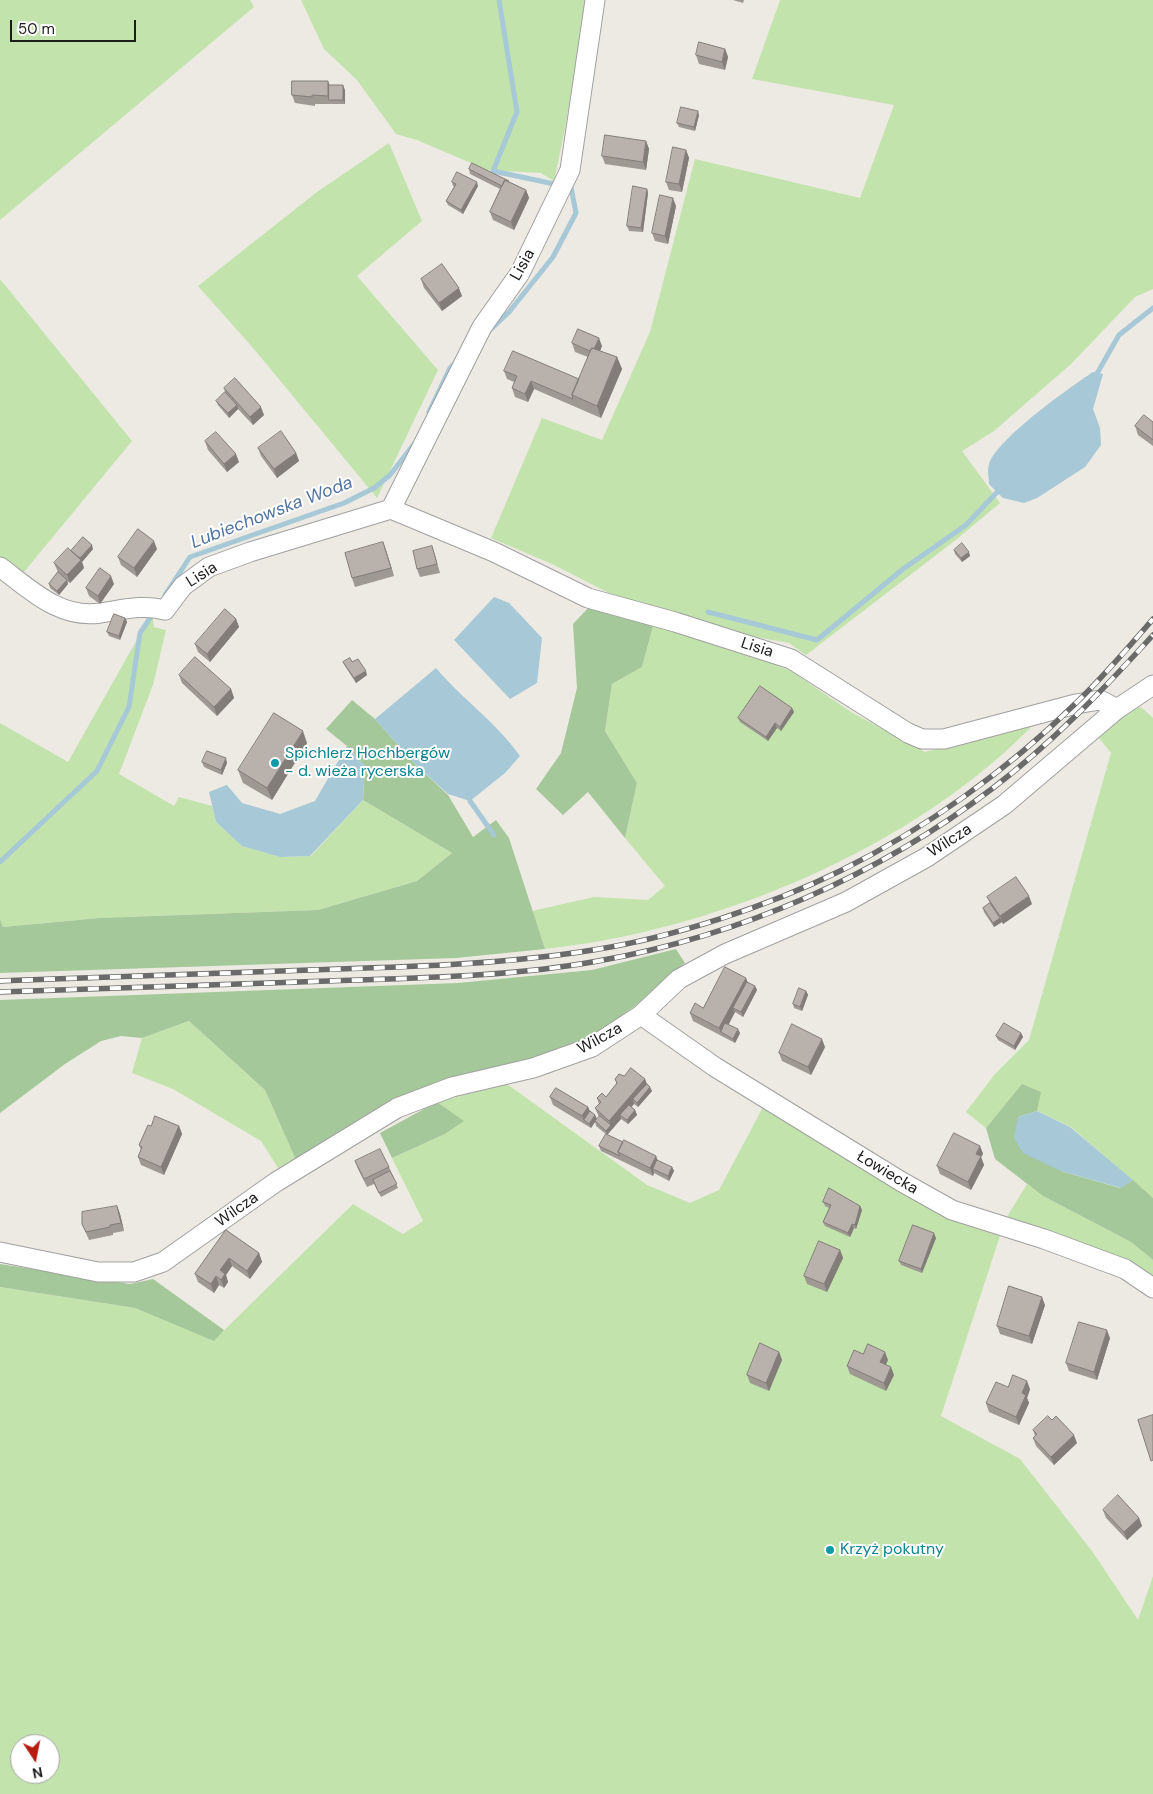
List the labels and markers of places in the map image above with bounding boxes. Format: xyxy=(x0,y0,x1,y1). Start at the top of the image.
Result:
place label: Spichlerz Hochbergów - d. wieża rycerska xyxy=(285,744,450,782)
marker: Spichlerz Hochbergów - d. wieża rycerska xyxy=(269,757,281,769)
place label: Krzyż pokutny xyxy=(840,1540,944,1560)
marker: Krzyż pokutny xyxy=(824,1544,836,1556)

